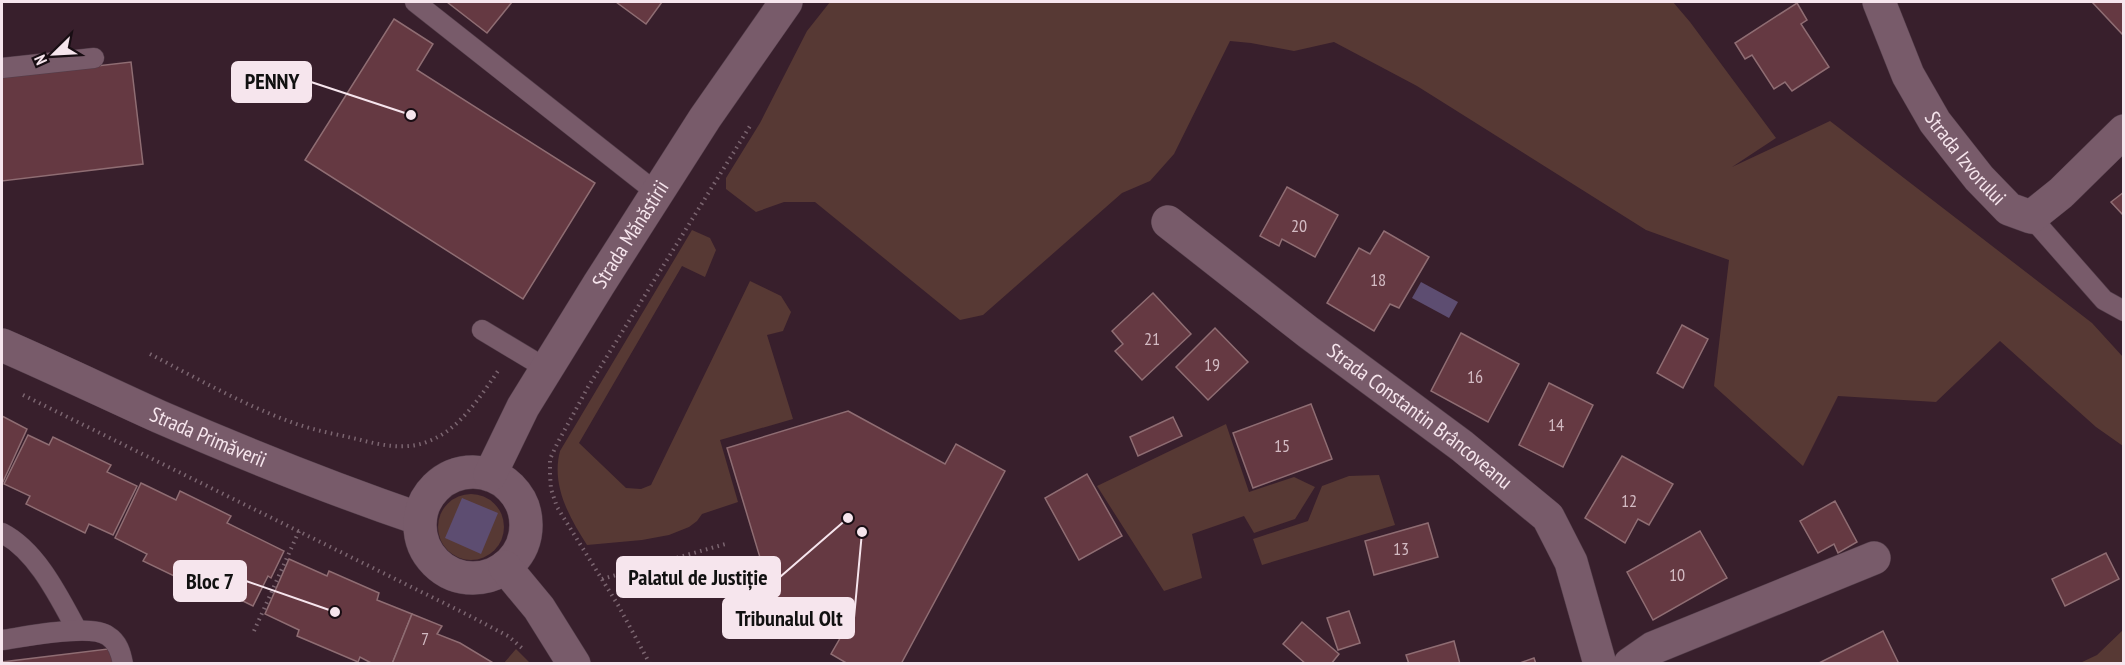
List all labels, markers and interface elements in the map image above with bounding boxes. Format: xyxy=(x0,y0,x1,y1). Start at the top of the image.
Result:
north arrow xyxy=(24,24,84,84)
text: N xyxy=(29,52,51,68)
callout: PENNY xyxy=(232,62,311,102)
text: PENNY xyxy=(245,67,299,95)
street label: Strada Izvorului xyxy=(1919,107,2012,211)
street label: Strada Mănăstirii xyxy=(586,175,675,293)
house number: 20 xyxy=(1291,214,1307,237)
house number: 18 xyxy=(1370,268,1386,291)
house number: 21 xyxy=(1144,327,1160,350)
street label: Strada Constantin Brâncoveanu xyxy=(1322,337,1518,495)
house number: 19 xyxy=(1204,353,1220,376)
house number: 16 xyxy=(1467,365,1483,388)
street label: Strada Primăverii xyxy=(146,400,271,473)
house number: 14 xyxy=(1548,413,1564,436)
house number: 15 xyxy=(1274,434,1290,457)
house number: 12 xyxy=(1621,489,1637,512)
house number: 13 xyxy=(1393,537,1409,560)
callout: Palatul de Justiție xyxy=(617,557,780,597)
callout: Bloc 7 xyxy=(174,561,246,601)
text: Palatul de Justiție xyxy=(628,563,768,591)
house number: 10 xyxy=(1669,563,1685,586)
text: Bloc 7 xyxy=(186,567,234,595)
callout: Tribunalul Olt xyxy=(723,598,854,638)
text: Tribunalul Olt xyxy=(735,604,843,632)
house number: 7 xyxy=(421,627,429,650)

